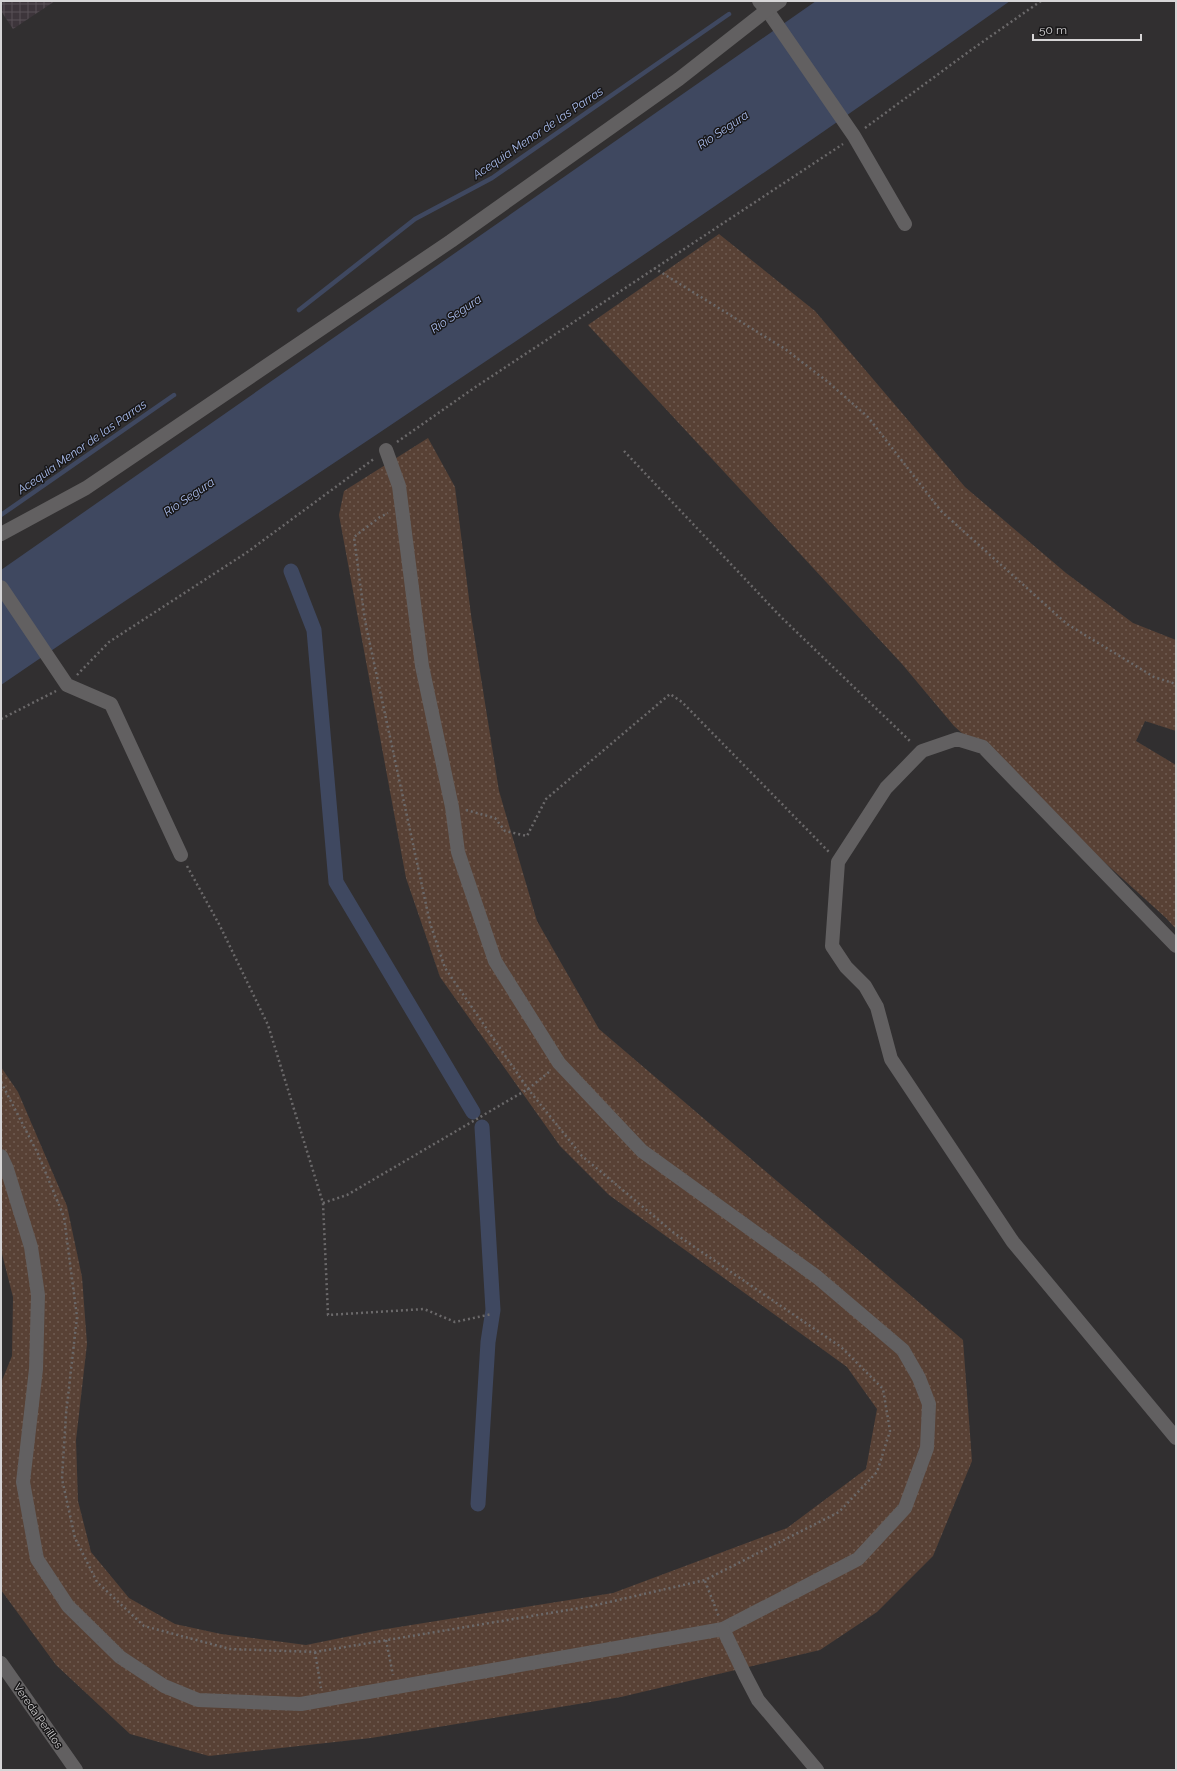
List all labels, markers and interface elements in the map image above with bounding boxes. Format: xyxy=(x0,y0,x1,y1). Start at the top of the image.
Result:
scale bar xyxy=(1033,16,1141,42)
text: 50 m xyxy=(1039,23,1067,37)
water label: Acequia Menor de las Parras xyxy=(469,84,606,183)
water label: Río Segura xyxy=(695,108,751,152)
water label: Río Segura xyxy=(428,292,484,336)
water label: Acequia Menor de las Parras xyxy=(14,397,150,498)
water label: Río Segura xyxy=(161,475,217,519)
street label: Vereda Perillos xyxy=(11,1681,65,1751)

